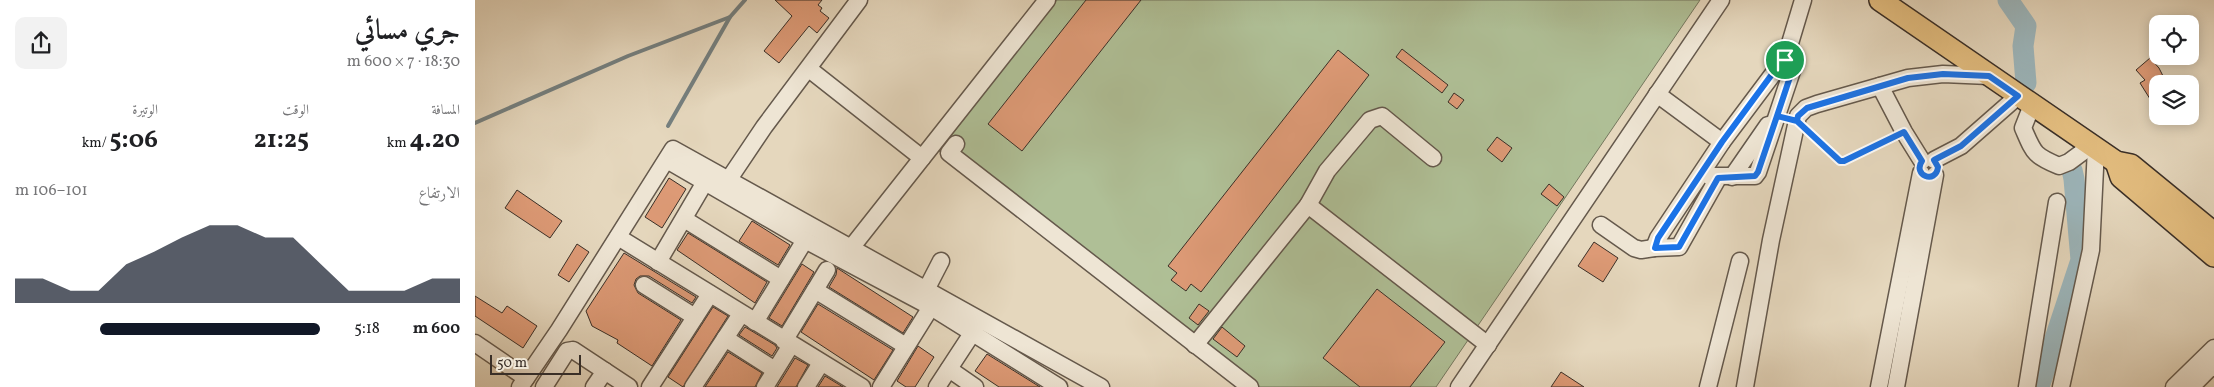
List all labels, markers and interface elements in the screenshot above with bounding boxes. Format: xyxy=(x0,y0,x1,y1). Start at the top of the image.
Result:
text: جري مسائي xyxy=(355,12,460,51)
map controls xyxy=(2149,15,2199,125)
button: locate xyxy=(2149,15,2199,65)
button: share xyxy=(15,17,67,69)
pin xyxy=(1764,39,1806,81)
icon: arrive xyxy=(1771,46,1799,74)
text: 18:30 · 7 × 600 m xyxy=(347,51,460,73)
button: layers xyxy=(2149,75,2199,125)
text: الوتيرة xyxy=(132,101,158,120)
text: الوقت xyxy=(282,101,309,120)
text: المسافة xyxy=(431,101,460,120)
text: 5:06 xyxy=(110,123,158,158)
text: 21:25 xyxy=(254,123,309,158)
text: 4.20 xyxy=(409,123,460,158)
text: /km xyxy=(82,134,110,153)
text: km xyxy=(387,134,409,153)
text: 101–106 m xyxy=(15,180,88,202)
text: الارتفاع xyxy=(418,183,460,205)
text: 5:18 xyxy=(354,318,380,340)
text: 600 m xyxy=(413,318,460,340)
scale bar xyxy=(490,352,581,375)
text: 50 m xyxy=(497,354,527,373)

